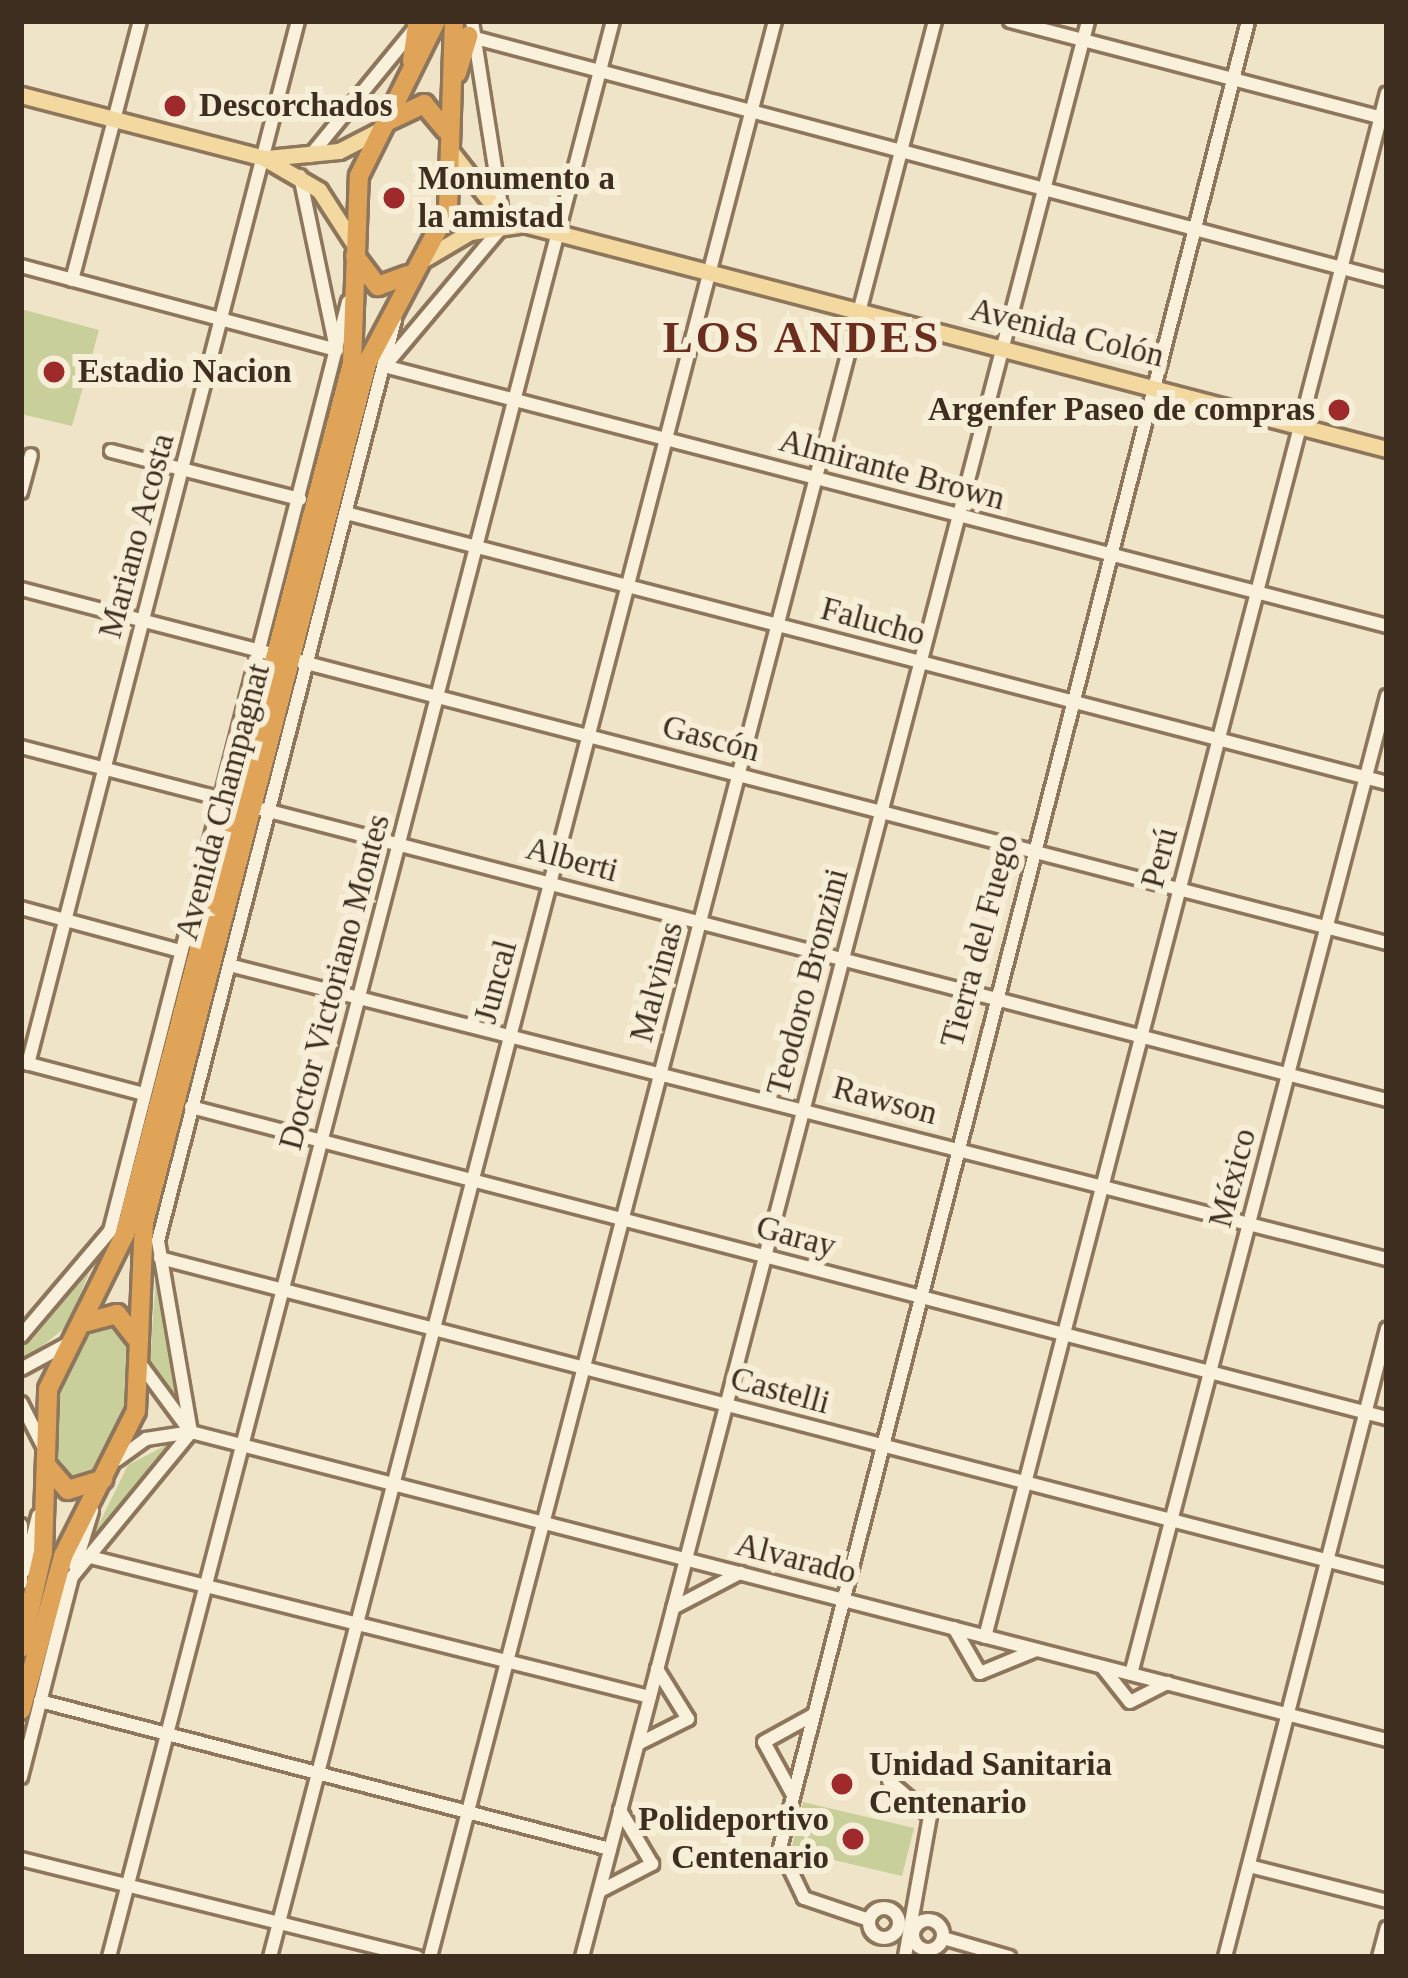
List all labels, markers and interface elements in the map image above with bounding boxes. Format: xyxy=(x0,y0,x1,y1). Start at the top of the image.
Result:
place label: Descorchados xyxy=(199,86,393,126)
marker: Descorchados xyxy=(162,93,188,119)
place label: Monumento a la amistad xyxy=(418,159,615,237)
marker: Monumento a la amistad xyxy=(381,185,407,211)
street label: Avenida Colón xyxy=(966,290,1168,376)
district label: LOS ANDES xyxy=(662,311,942,365)
place label: Estadio Nacion xyxy=(78,352,292,392)
marker: Estadio Nacion xyxy=(41,359,67,385)
place label: Argenfer Paseo de compras xyxy=(927,390,1315,430)
marker: Argenfer Paseo de compras xyxy=(1326,397,1352,423)
street label: Almirante Brown xyxy=(775,421,1009,519)
street label: Mariano Acosta xyxy=(90,429,184,643)
street label: Falucho xyxy=(817,589,929,655)
street label: Avenida Champagnat xyxy=(167,660,279,944)
street label: Gascón xyxy=(658,707,764,771)
street label: Doctor Victoriano Montes xyxy=(271,810,399,1154)
street label: Perú xyxy=(1133,824,1187,892)
street label: Alberti xyxy=(522,829,622,891)
street label: Tierra del Fuego xyxy=(933,830,1027,1052)
street label: Teodoro Bronzini xyxy=(759,864,857,1100)
street label: Malvinas xyxy=(622,918,692,1046)
street label: Juncal xyxy=(466,936,526,1028)
street label: Rawson xyxy=(829,1068,941,1134)
street label: México xyxy=(1201,1124,1265,1232)
street label: Garay xyxy=(752,1207,840,1267)
street label: Castelli xyxy=(726,1359,834,1423)
street label: Alvarado xyxy=(732,1525,860,1593)
place label: Unidad Sanitaria Centenario xyxy=(869,1745,1112,1823)
marker: Unidad Sanitaria Centenario xyxy=(826,1768,858,1800)
place label: Polideportivo Centenario xyxy=(638,1800,829,1878)
marker: Polideportivo Centenario xyxy=(840,1826,866,1852)

